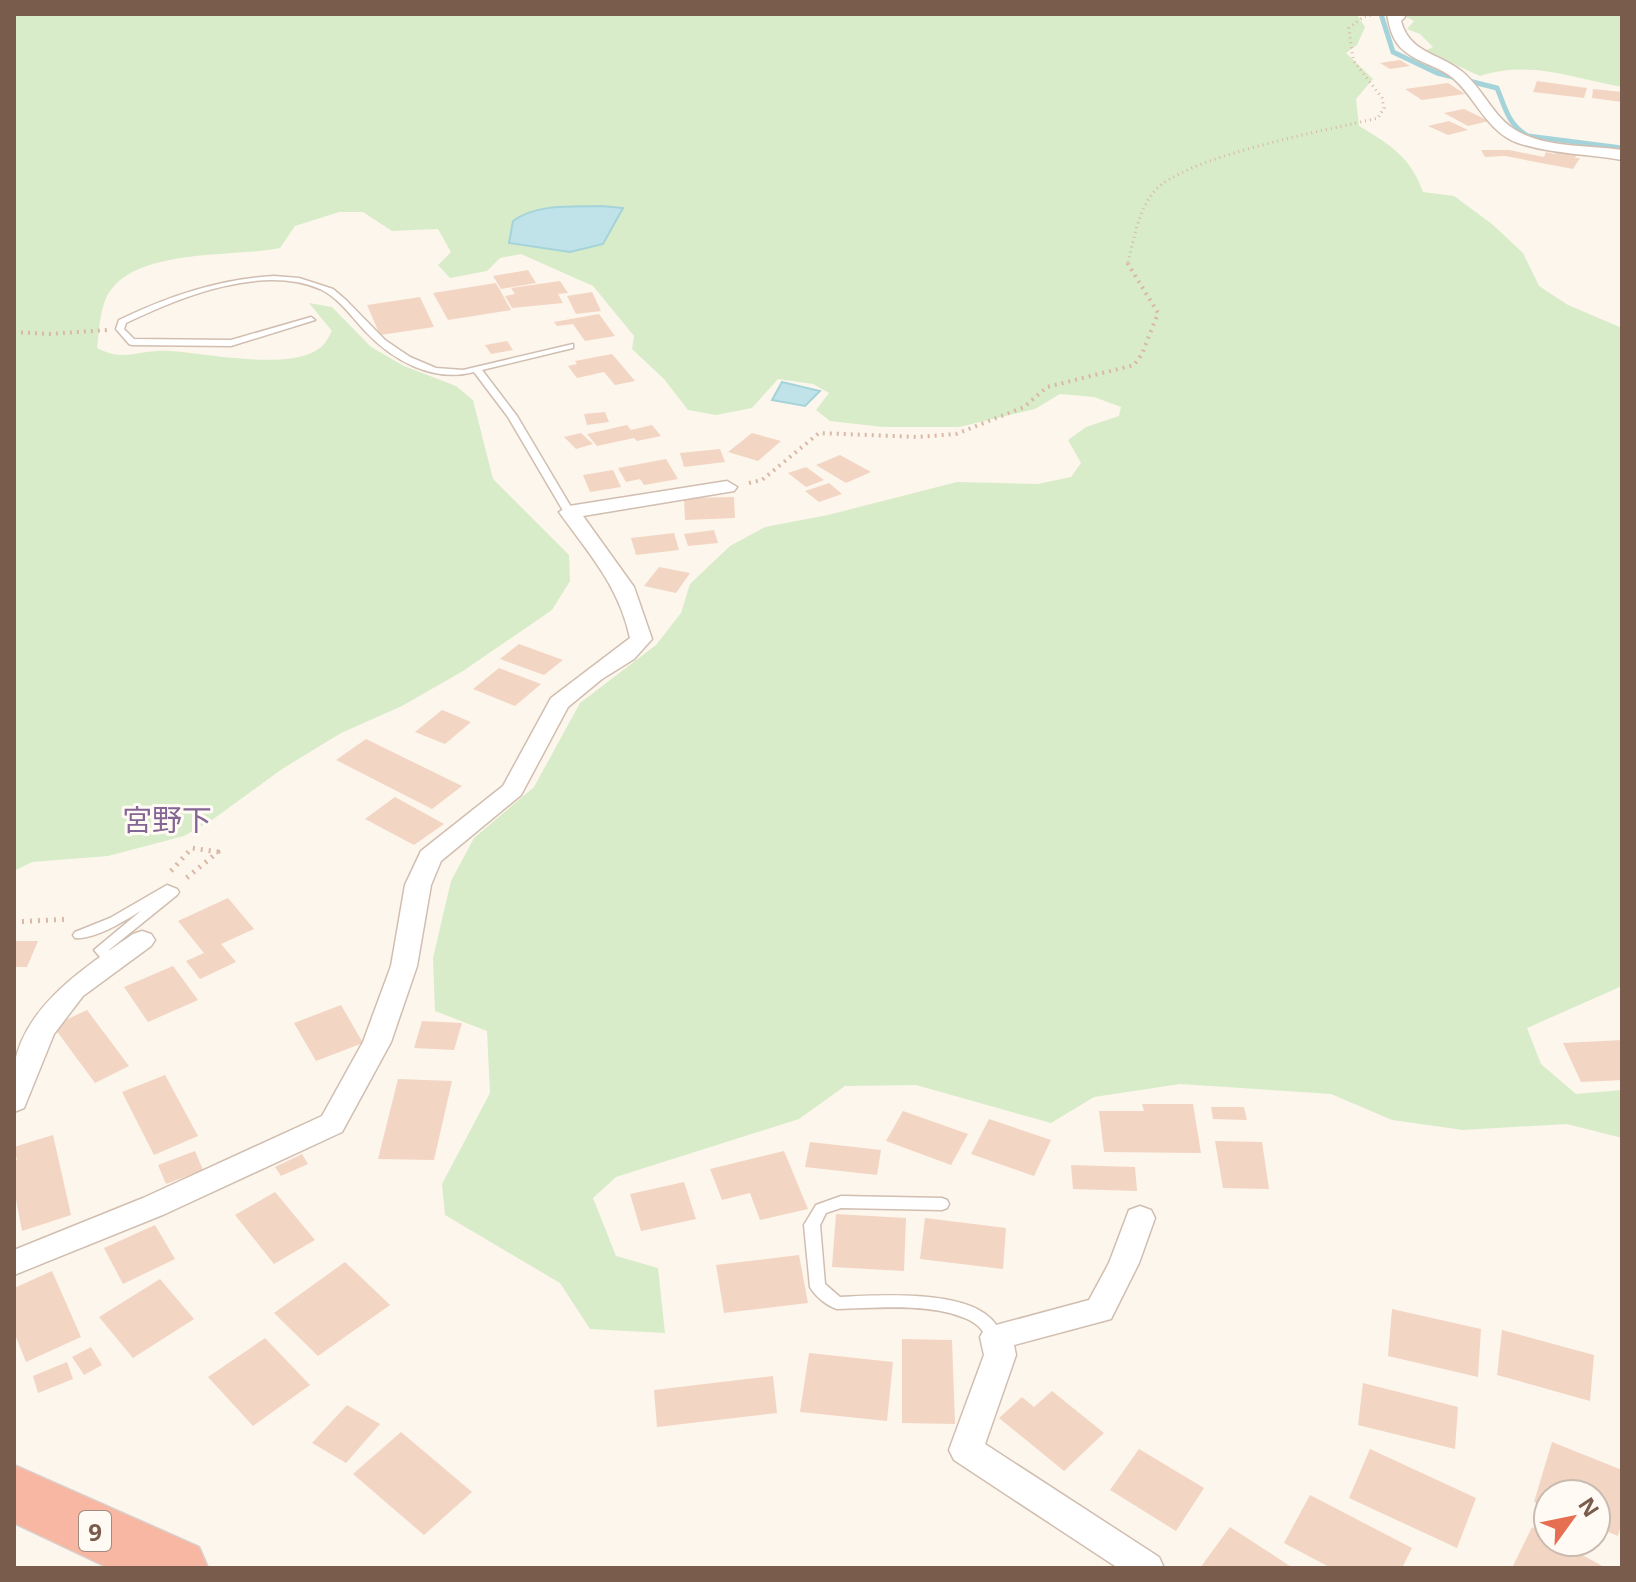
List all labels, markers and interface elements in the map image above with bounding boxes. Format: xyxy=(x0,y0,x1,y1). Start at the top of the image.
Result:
district label: 宮野下 xyxy=(122,799,212,840)
north arrow xyxy=(1532,1478,1612,1558)
text: N xyxy=(1572,1491,1607,1522)
road number: 9 xyxy=(79,1511,111,1551)

